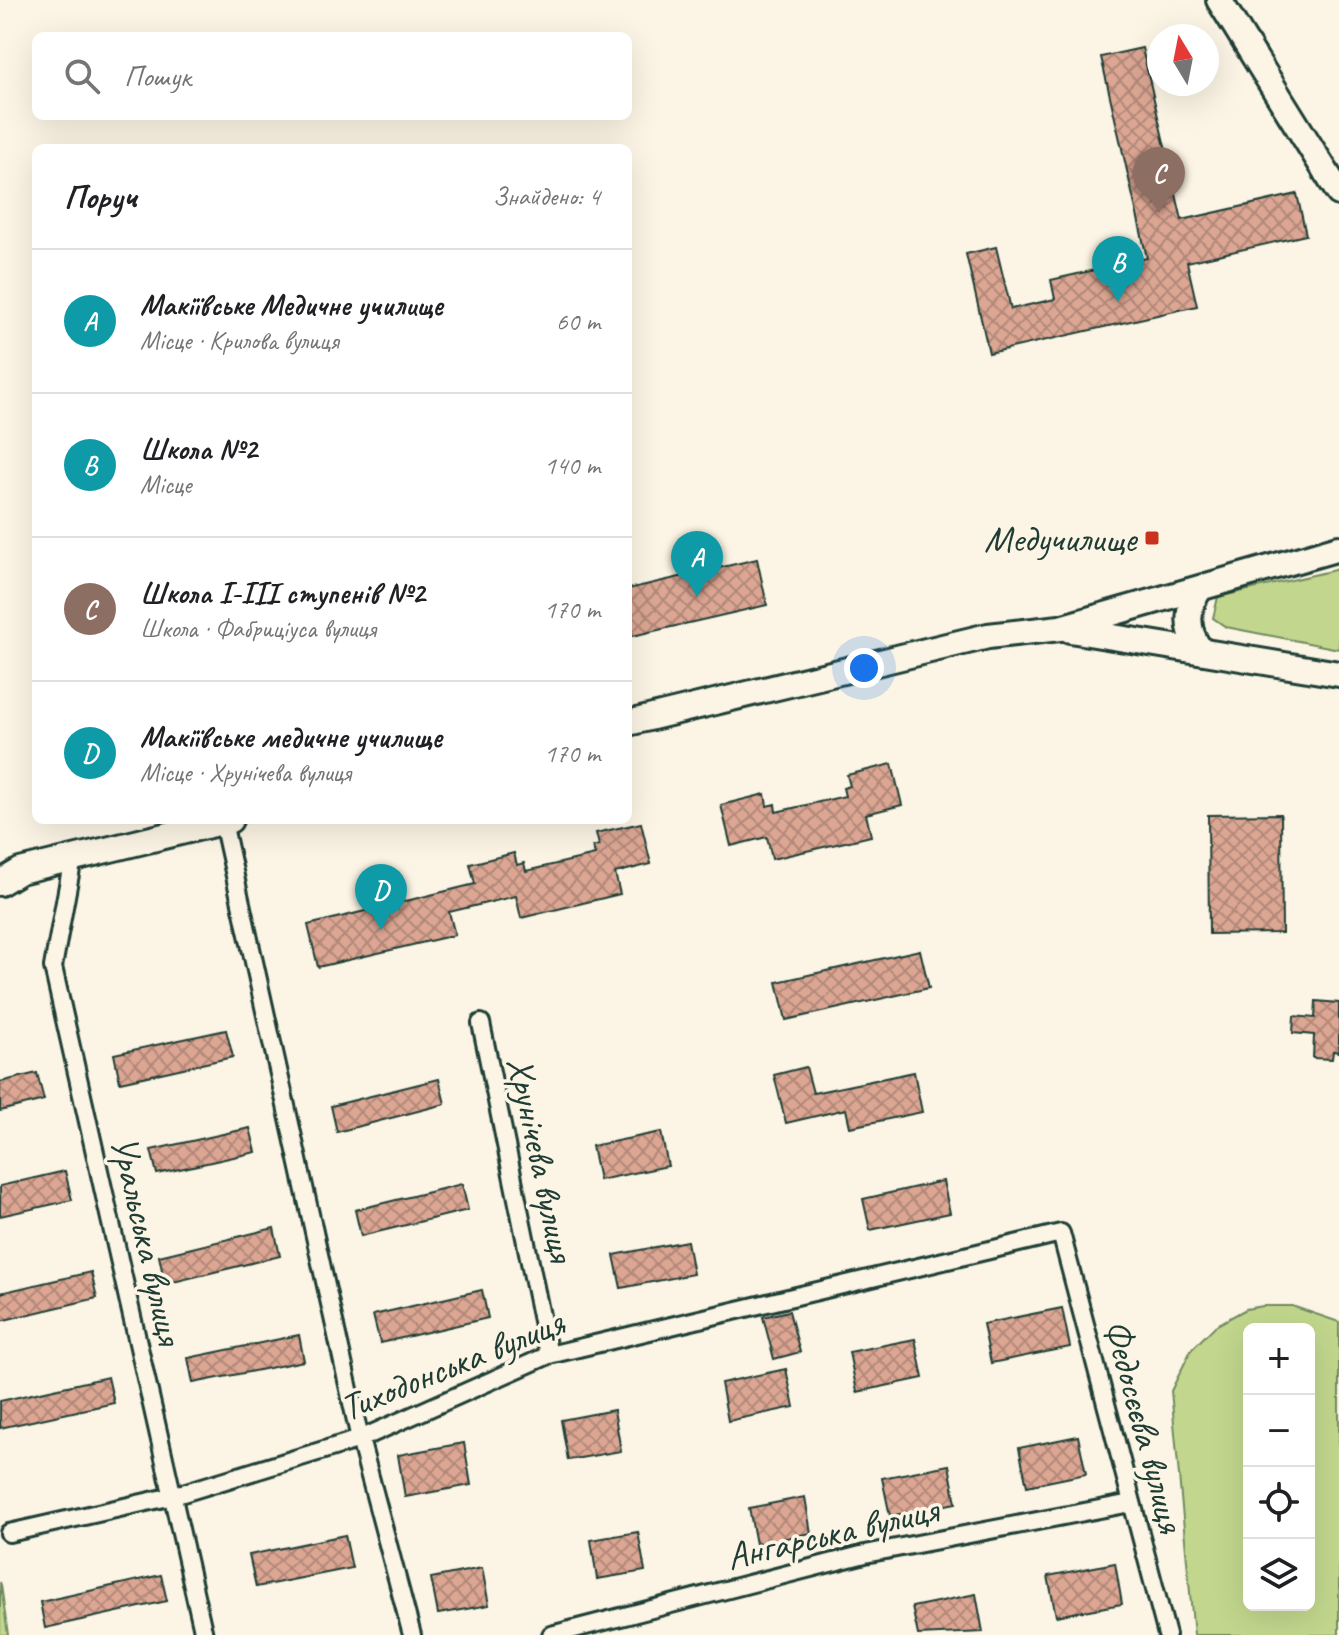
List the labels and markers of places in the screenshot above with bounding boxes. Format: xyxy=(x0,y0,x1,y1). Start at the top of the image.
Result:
pin: C xyxy=(1133,147,1185,213)
pin: B xyxy=(1092,236,1144,302)
place label: Медучилище xyxy=(984,515,1139,562)
marker: Медучилище xyxy=(1143,529,1161,547)
pin: A xyxy=(671,531,723,597)
pin: D xyxy=(355,864,407,930)

